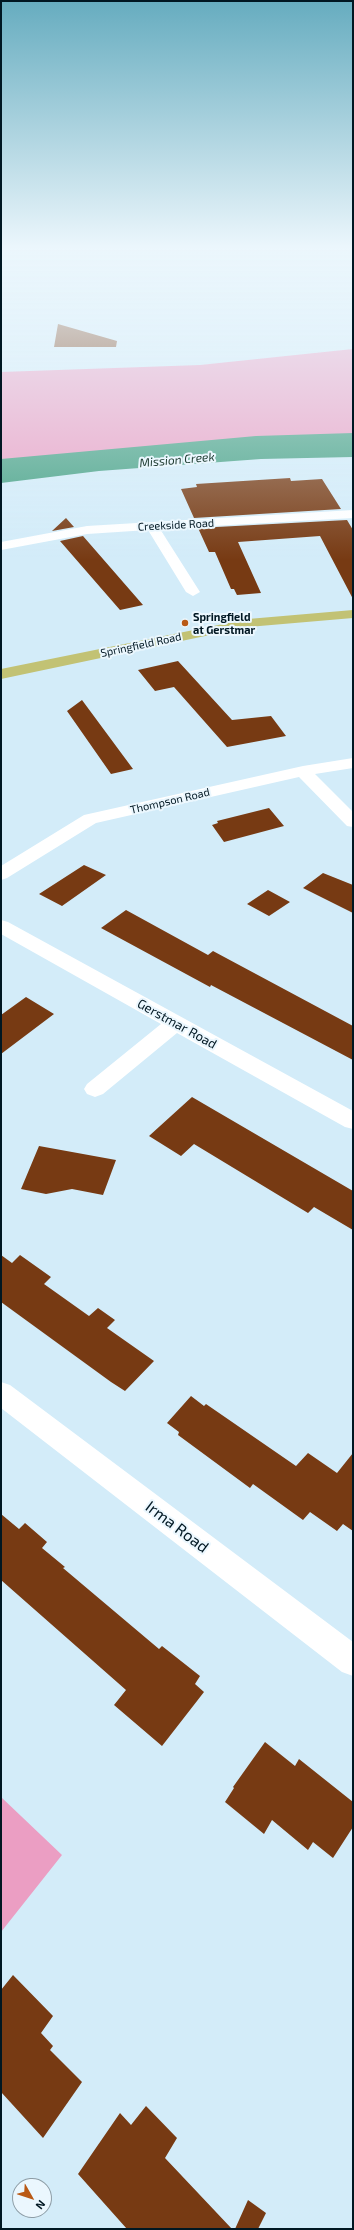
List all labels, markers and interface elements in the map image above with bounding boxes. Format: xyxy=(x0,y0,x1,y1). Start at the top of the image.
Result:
water label: Mission Creek xyxy=(139,450,215,470)
street label: Creekside Road xyxy=(138,516,214,534)
place label: Springfield at Gerstmar xyxy=(193,610,255,636)
marker: Springfield at Gerstmar xyxy=(180,618,190,628)
street label: Springfield Road xyxy=(99,630,183,660)
street label: Thompson Road xyxy=(129,785,211,817)
street label: Gerstmar Road xyxy=(135,996,219,1052)
street label: Irma Road xyxy=(142,1497,212,1557)
north arrow xyxy=(12,2178,52,2218)
text: N xyxy=(33,2198,48,2212)

